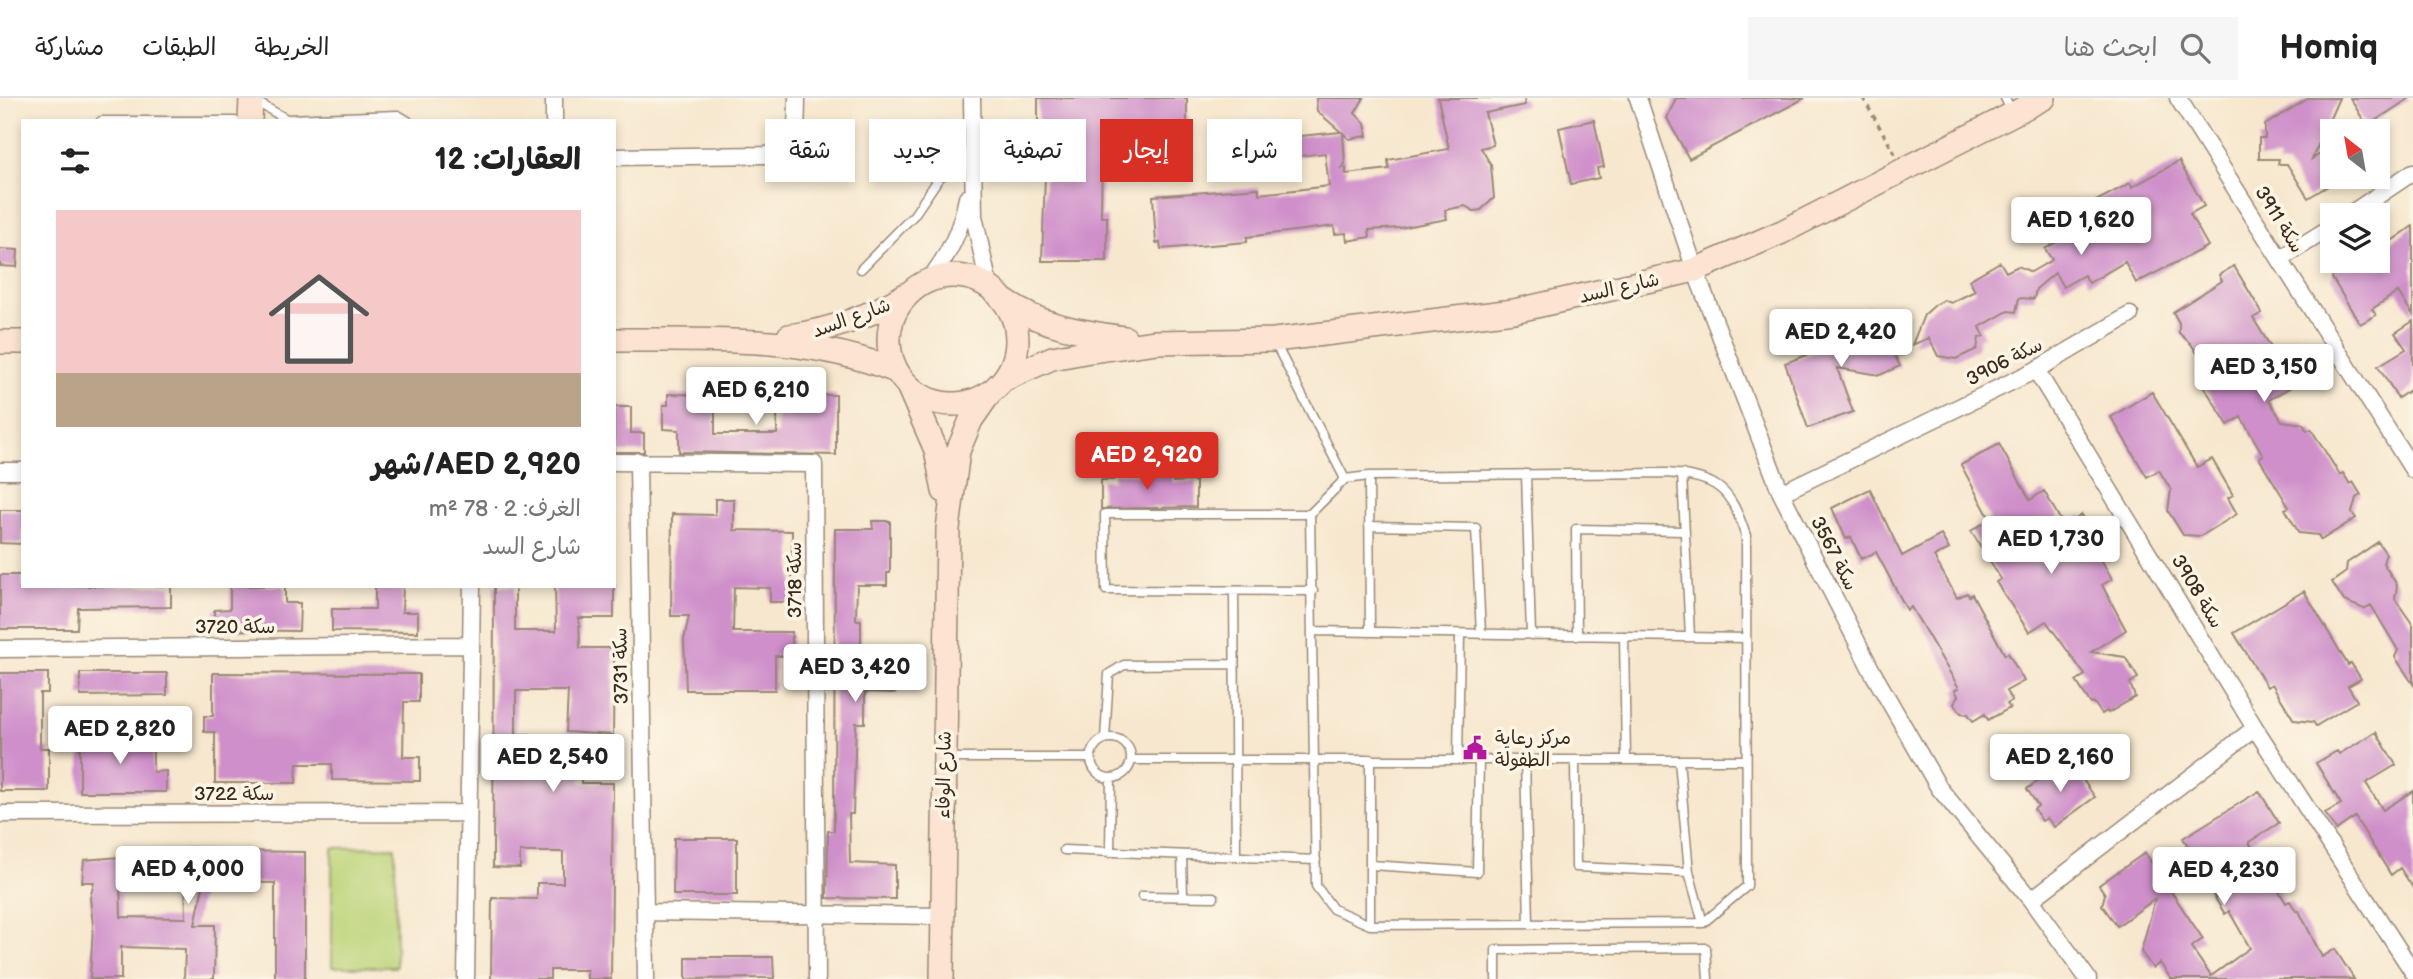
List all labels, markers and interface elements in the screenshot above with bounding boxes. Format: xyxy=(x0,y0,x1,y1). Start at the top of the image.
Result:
search box xyxy=(1748,17,2238,80)
text: Homiq xyxy=(2280,28,2378,68)
icon: search xyxy=(2176,29,2214,67)
text: مشاركة xyxy=(35,33,104,62)
text: الطبقات xyxy=(142,33,217,62)
text: الخريطة xyxy=(255,33,329,62)
text: ابحث هنا xyxy=(2064,33,2158,64)
chip: شقة xyxy=(765,119,855,182)
chip: جديد xyxy=(869,119,966,182)
chip: تصفية xyxy=(980,119,1086,182)
chip: إيجار xyxy=(1100,119,1193,182)
chip: شراء xyxy=(1207,119,1302,182)
north arrow xyxy=(2320,119,2390,189)
map controls xyxy=(2320,119,2390,273)
icon: filters xyxy=(56,142,94,180)
text: العقارات: 12 xyxy=(435,142,581,178)
street label: سكة 3911 xyxy=(2249,182,2308,257)
pin: AED 1,620 xyxy=(2001,198,2161,257)
button: layers xyxy=(2320,203,2390,273)
text: AED 1,620 xyxy=(2027,206,2135,234)
icon: home xyxy=(256,256,382,382)
street label: شارع السد xyxy=(1577,268,1662,310)
street label: شارع السد xyxy=(809,294,894,344)
pin: AED 2,420 xyxy=(1761,310,1921,369)
text: AED 2,420 xyxy=(1785,318,1897,346)
street label: سكة 3906 xyxy=(1963,333,2047,391)
pin: AED 3,150 xyxy=(2184,344,2344,404)
text: AED 3,150 xyxy=(2210,353,2318,381)
pin: AED 6,210 xyxy=(676,368,836,427)
text: AED 6,210 xyxy=(702,376,810,404)
pin: AED 2,920 xyxy=(1067,432,1227,492)
text: AED 2,920 xyxy=(1091,441,1203,469)
text: AED 2,920/شهر xyxy=(372,447,581,483)
text: الغرف: 2 · 78 m² xyxy=(429,495,581,523)
street label: سكة 3567 xyxy=(1805,513,1862,595)
pin: AED 1,730 xyxy=(1971,517,2131,576)
text: AED 1,730 xyxy=(1998,525,2104,553)
text: شارع السد xyxy=(482,533,581,561)
street label: سكة 3718 xyxy=(784,542,807,618)
street label: سكة 3908 xyxy=(2166,551,2228,633)
street label: سكة 3720 xyxy=(195,616,275,639)
street label: سكة 3731 xyxy=(609,627,634,705)
pin: AED 3,420 xyxy=(775,644,935,704)
text: AED 3,420 xyxy=(800,653,911,681)
pin: AED 2,820 xyxy=(40,706,200,766)
text: AED 2,820 xyxy=(64,715,176,743)
place label: مركز رعاية الطفولة xyxy=(1495,727,1571,772)
street label: شارع الوفاء xyxy=(932,731,958,819)
pin: AED 2,540 xyxy=(473,734,633,794)
public building icon: مركز رعاية الطفولة xyxy=(1461,734,1489,762)
pin: AED 2,160 xyxy=(1980,734,2140,794)
text: AED 2,540 xyxy=(497,743,609,771)
text: AED 2,160 xyxy=(2006,743,2114,771)
street label: سكة 3722 xyxy=(194,783,274,806)
pin: AED 4,000 xyxy=(108,846,268,906)
pin: AED 4,230 xyxy=(2144,848,2304,907)
text: AED 4,000 xyxy=(132,855,244,883)
text: AED 4,230 xyxy=(2169,856,2279,884)

